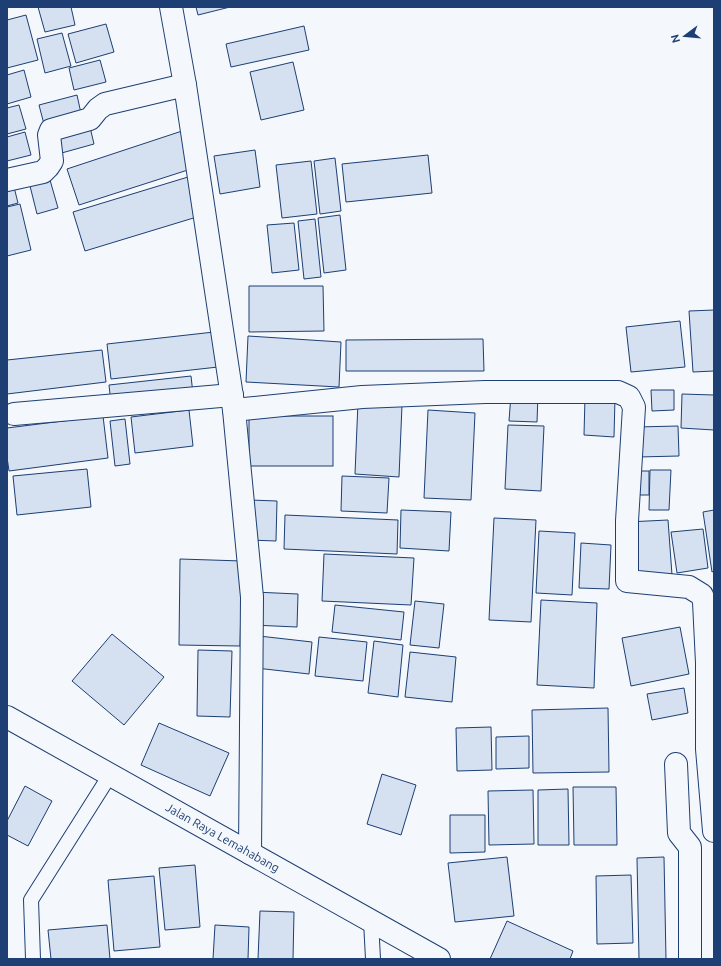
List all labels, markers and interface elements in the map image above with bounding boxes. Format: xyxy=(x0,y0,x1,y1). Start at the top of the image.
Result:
north arrow xyxy=(665,16,705,56)
text: N xyxy=(668,33,682,44)
street label: Jalan Raya Lemahabang xyxy=(163,800,282,874)

